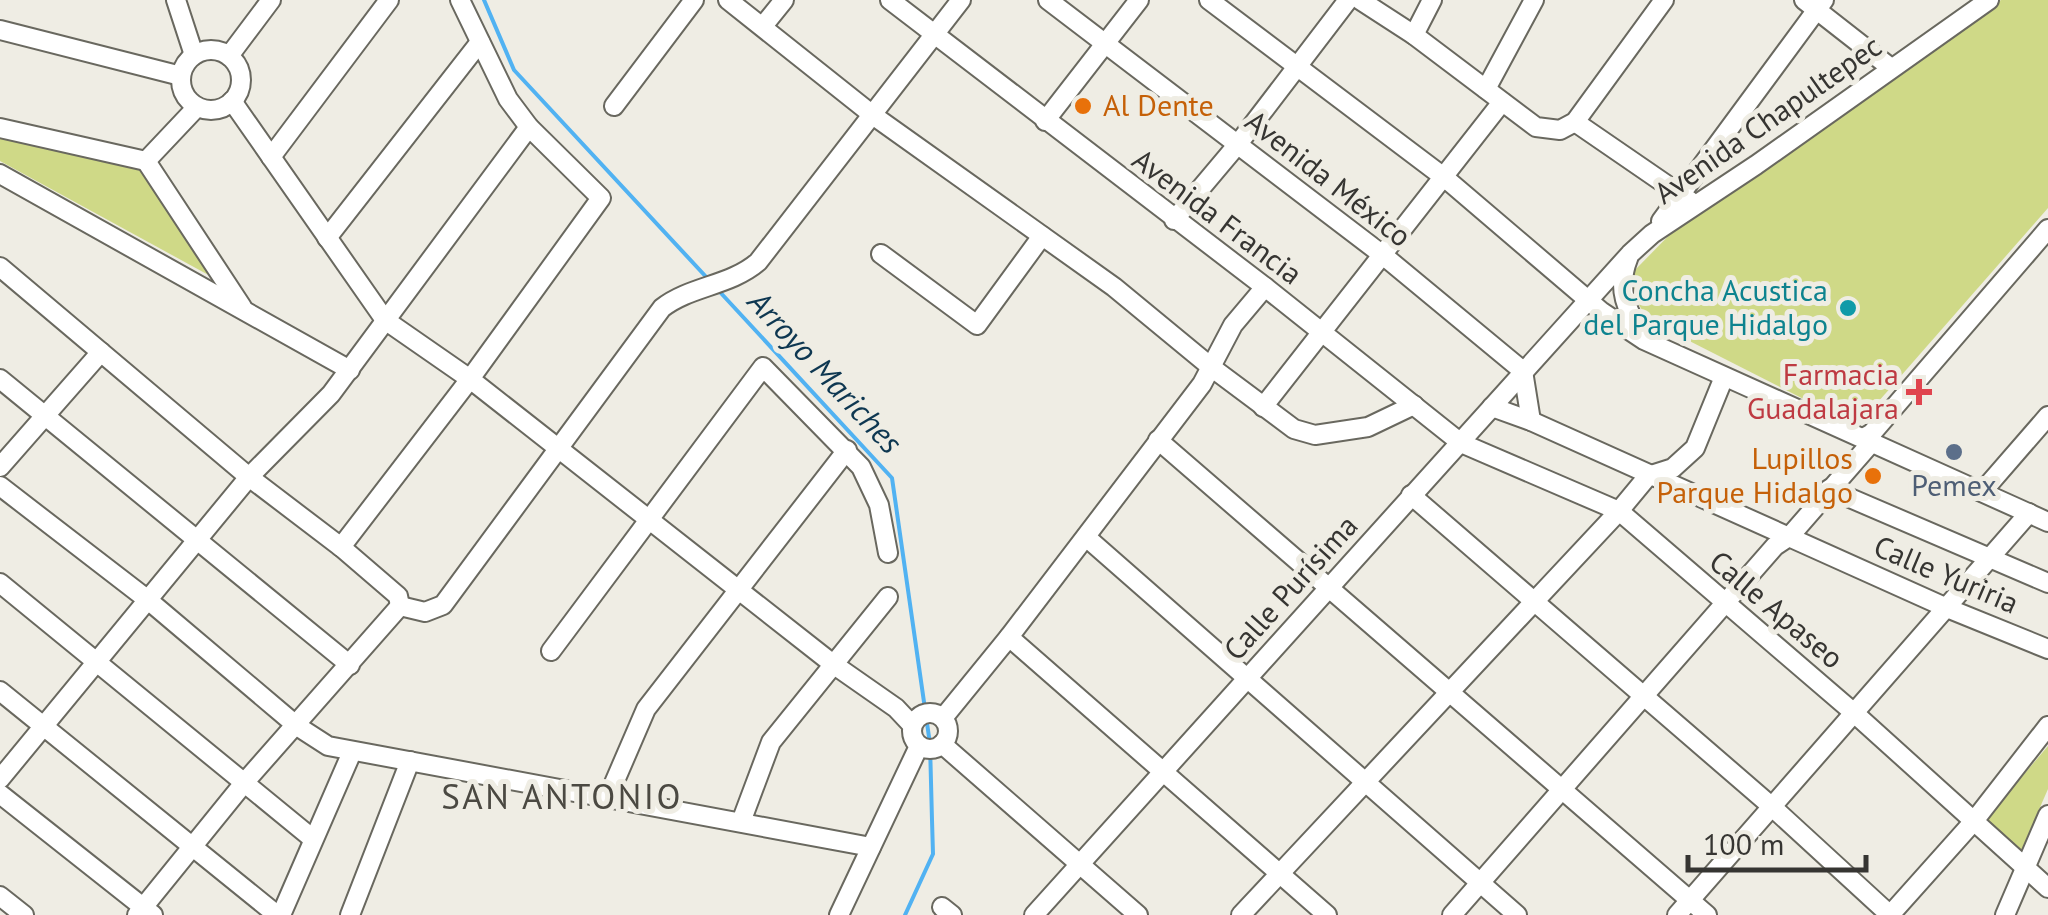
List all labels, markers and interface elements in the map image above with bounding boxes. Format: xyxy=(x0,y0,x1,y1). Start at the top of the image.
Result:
street label: Avenida Chapultepec xyxy=(1646,26,1888,212)
place label: Al Dente xyxy=(1103,85,1214,124)
marker: Al Dente xyxy=(1072,95,1094,117)
street label: Avenida México xyxy=(1238,101,1420,255)
street label: Avenida Francia xyxy=(1125,139,1311,292)
place label: Concha Acustica del Parque Hidalgo xyxy=(1583,270,1828,343)
water label: Arroyo Mariches xyxy=(738,279,912,462)
marker: Concha Acustica del Parque Hidalgo xyxy=(1837,297,1859,319)
place label: Farmacia Guadalajara xyxy=(1747,354,1899,427)
marker: Farmacia Guadalajara xyxy=(1908,381,1930,403)
place label: Lupillos Parque Hidalgo xyxy=(1657,438,1853,511)
marker: Pemex xyxy=(1943,441,1965,463)
marker: Lupillos Parque Hidalgo xyxy=(1862,465,1884,487)
place label: Pemex xyxy=(1911,465,1997,504)
street label: Calle Purísima xyxy=(1214,506,1365,668)
street label: Calle Yuriria xyxy=(1868,526,2025,622)
street label: Calle Apaseo xyxy=(1702,541,1852,676)
district label: SAN ANTONIO xyxy=(441,773,683,819)
scale bar xyxy=(1688,810,1866,872)
text: 100 m xyxy=(1703,824,1784,863)

